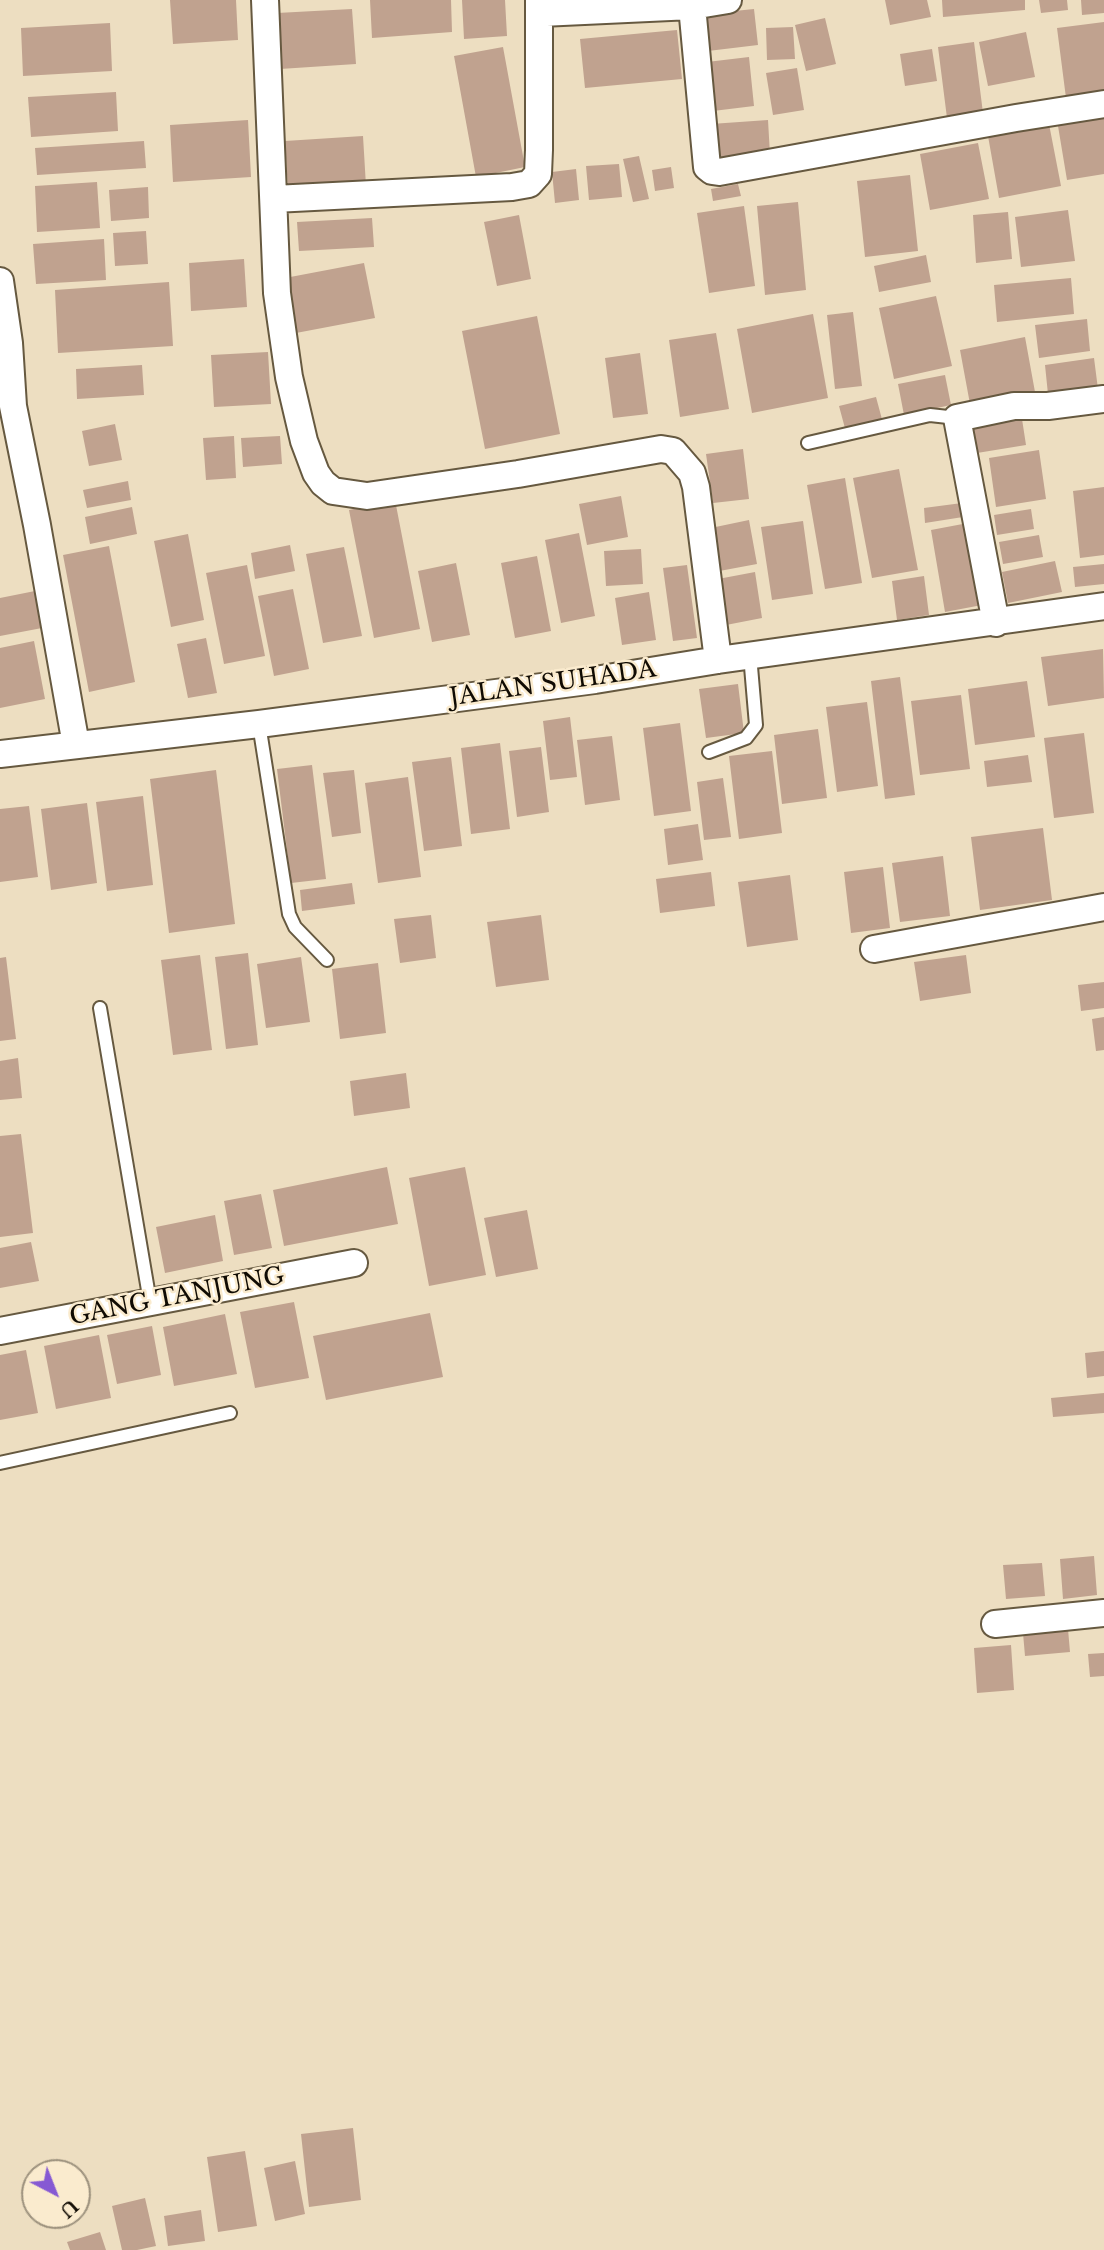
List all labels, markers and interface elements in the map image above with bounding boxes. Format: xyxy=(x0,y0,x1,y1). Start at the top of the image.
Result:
street label: JALAN SUHADA xyxy=(448,655,658,713)
street label: GANG TANJUNG xyxy=(67,1262,287,1332)
north arrow xyxy=(21,2159,91,2229)
text: U xyxy=(55,2194,83,2223)

